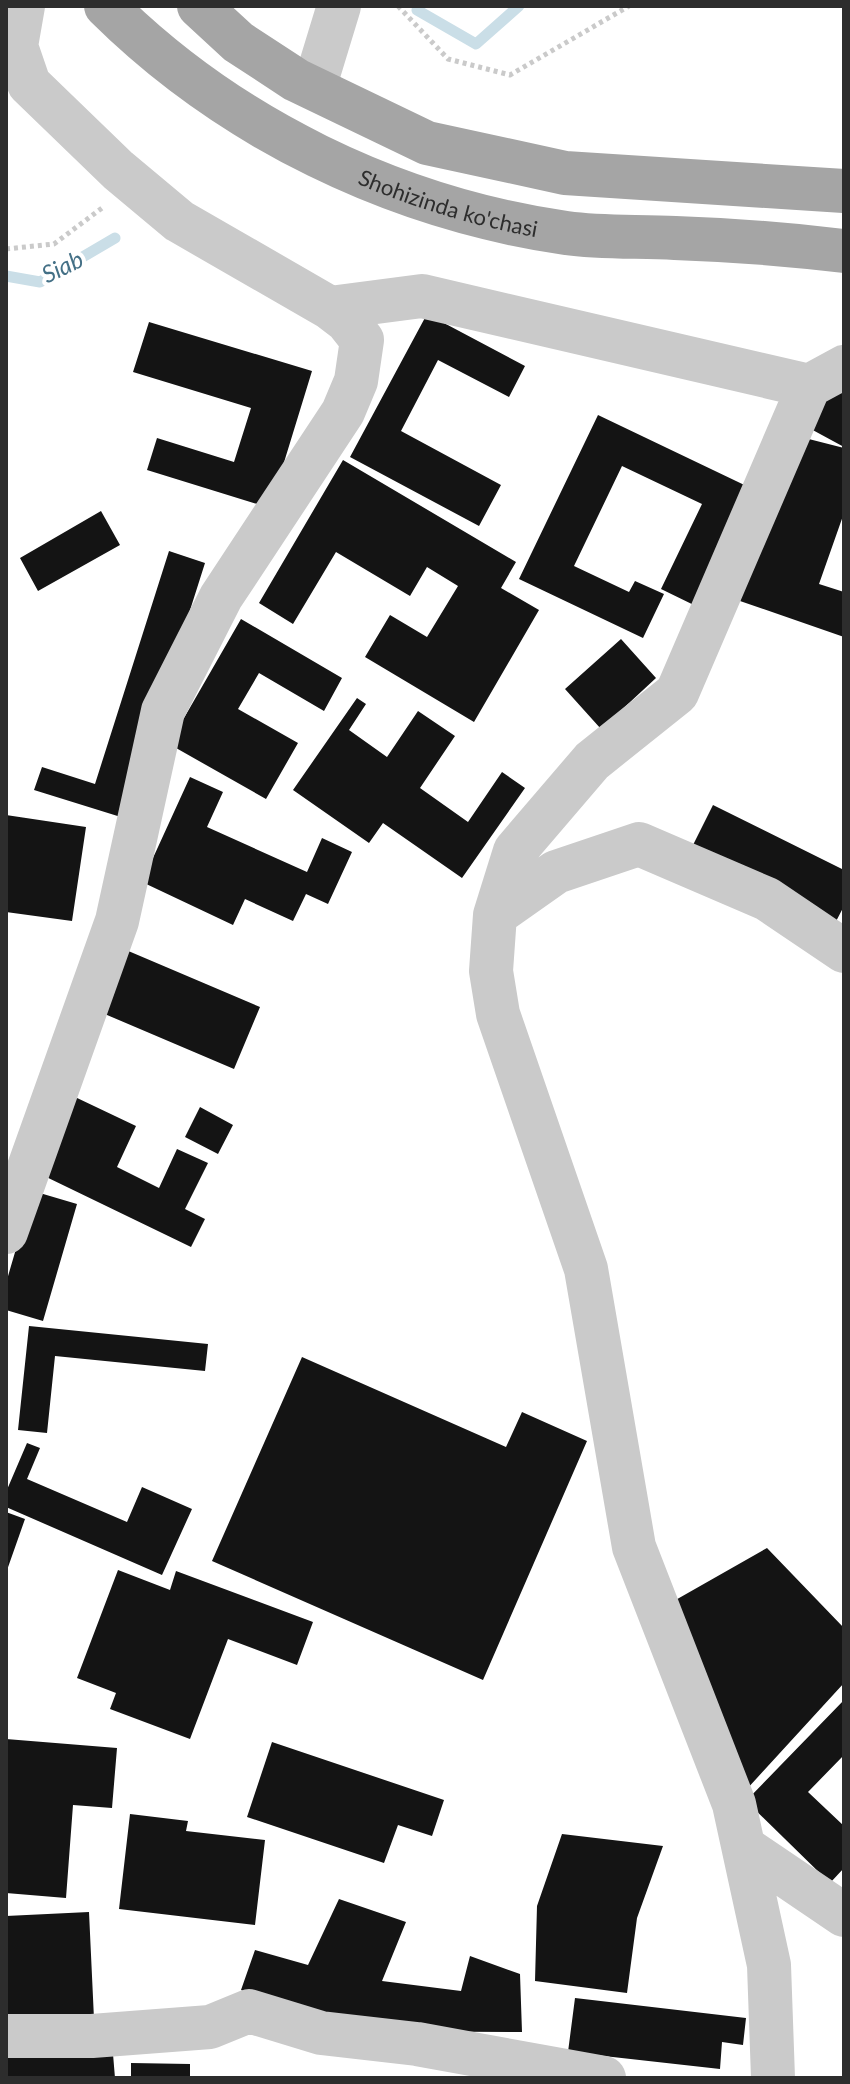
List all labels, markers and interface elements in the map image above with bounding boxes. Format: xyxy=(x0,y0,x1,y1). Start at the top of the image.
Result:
street label: Shohizinda ko'chasi xyxy=(355,163,540,242)
water label: Siab xyxy=(37,244,87,288)

